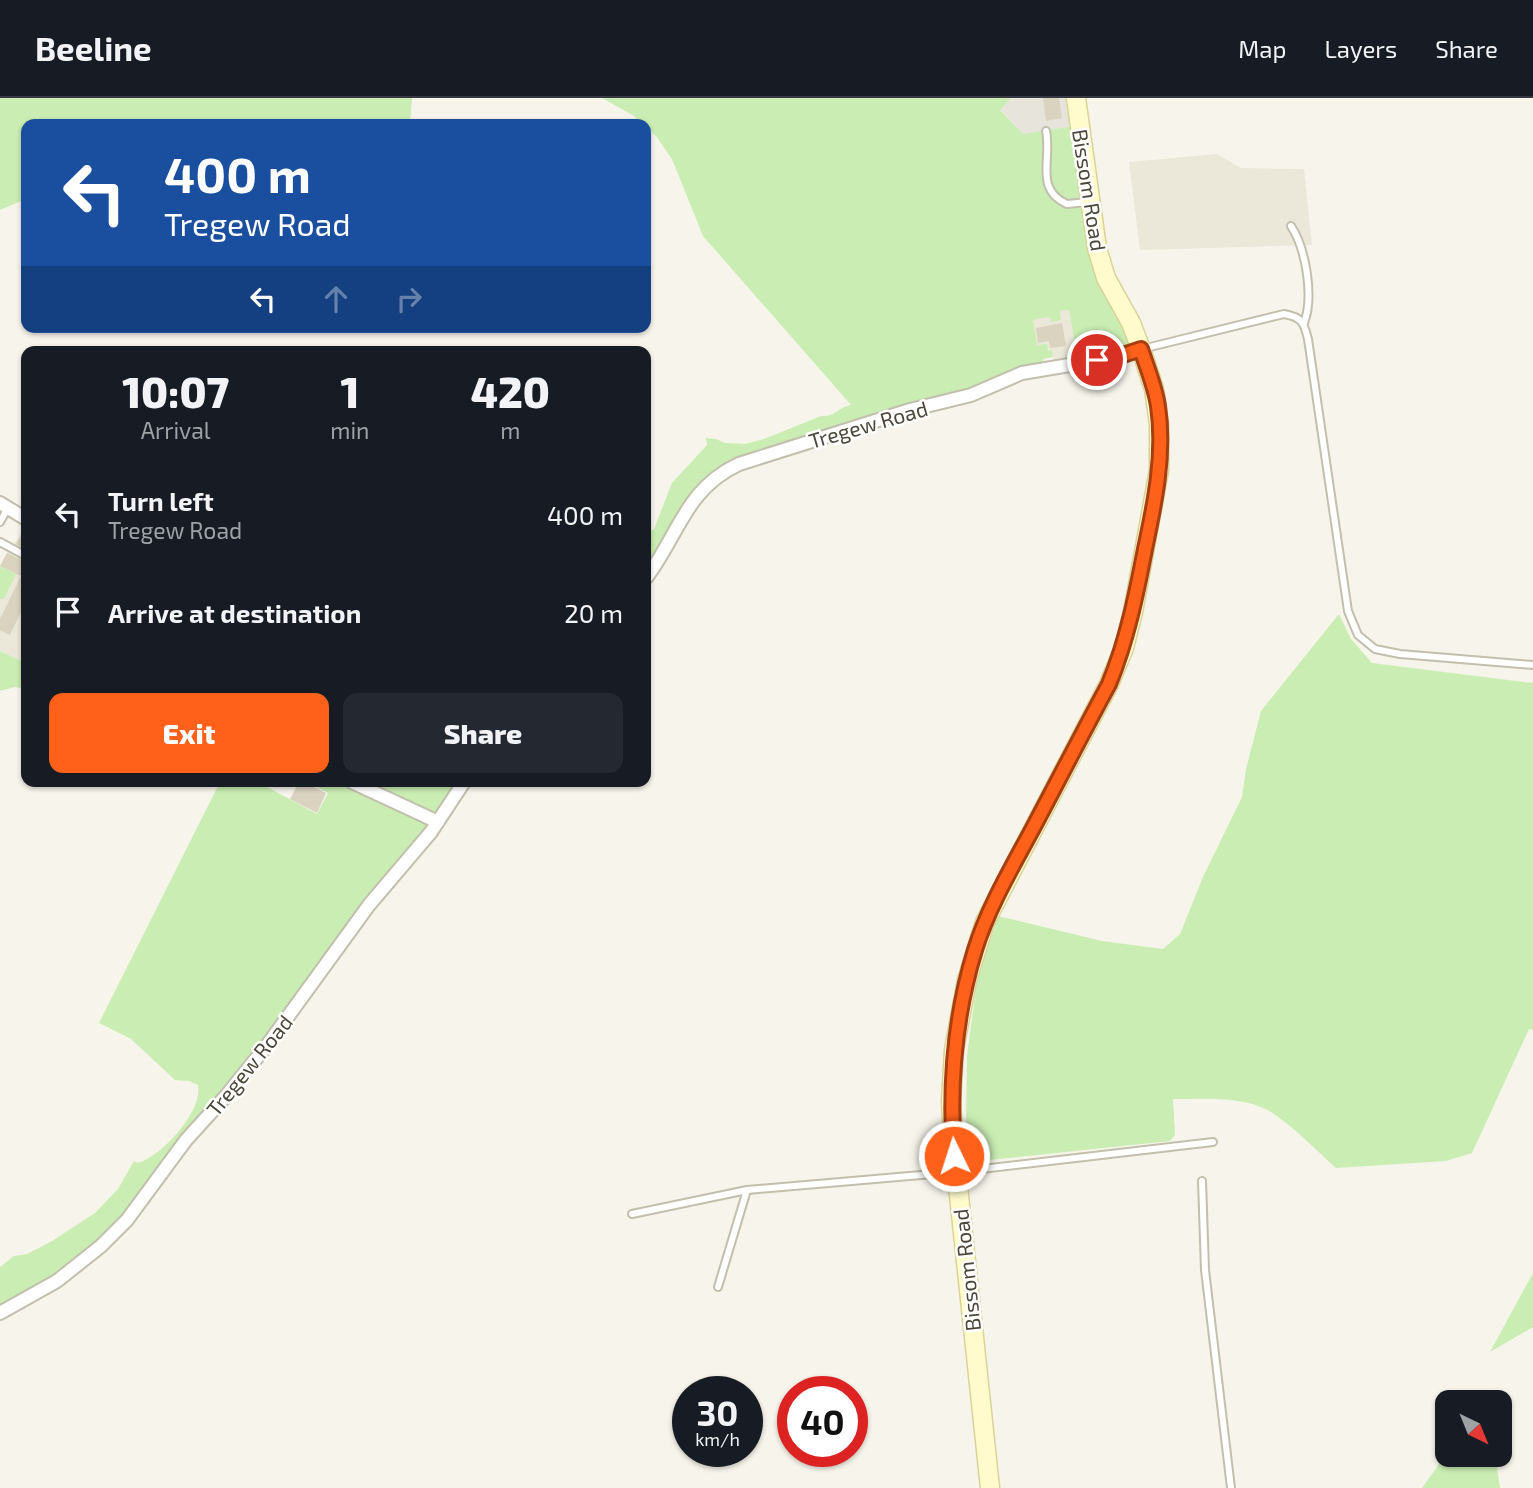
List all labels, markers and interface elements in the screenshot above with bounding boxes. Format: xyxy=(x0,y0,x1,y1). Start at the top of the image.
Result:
text: Beeline xyxy=(35,28,152,68)
text: Map xyxy=(1238,34,1286,63)
text: Layers xyxy=(1324,34,1397,63)
text: Share xyxy=(1435,34,1498,63)
street label: Bissom Road xyxy=(1068,127,1112,253)
text: 400 m xyxy=(164,144,311,203)
icon: left xyxy=(49,147,140,238)
text: Tregew Road xyxy=(164,204,351,242)
icon: left xyxy=(244,280,282,318)
icon: ahead xyxy=(317,280,355,318)
icon: right xyxy=(390,280,428,318)
pin xyxy=(1067,330,1127,390)
icon: arrive xyxy=(1078,341,1116,379)
text: 10:07 xyxy=(122,366,229,416)
text: 1 xyxy=(340,366,359,416)
text: 420 xyxy=(471,366,550,416)
street label: Tregew Road xyxy=(806,395,930,453)
text: Arrival xyxy=(141,416,211,444)
text: min xyxy=(330,416,369,444)
text: m xyxy=(500,416,520,444)
text: Turn left xyxy=(108,485,214,516)
icon: left xyxy=(49,495,87,533)
text: 400 m xyxy=(547,499,623,530)
text: Tregew Road xyxy=(108,516,242,544)
icon: arrive xyxy=(49,593,87,631)
text: Arrive at destination xyxy=(108,597,361,628)
text: 20 m xyxy=(564,597,623,628)
button: Exit xyxy=(49,693,329,773)
button: Share xyxy=(343,693,623,773)
street label: Tregew Road xyxy=(201,1010,297,1120)
position arrow xyxy=(917,1119,991,1193)
street label: Bissom Road xyxy=(947,1208,985,1332)
speed limit sign: 40 xyxy=(777,1376,868,1467)
north arrow xyxy=(1435,1390,1512,1466)
map controls xyxy=(1435,1390,1512,1467)
text: 30 xyxy=(697,1391,738,1433)
text: km/h xyxy=(695,1428,740,1450)

